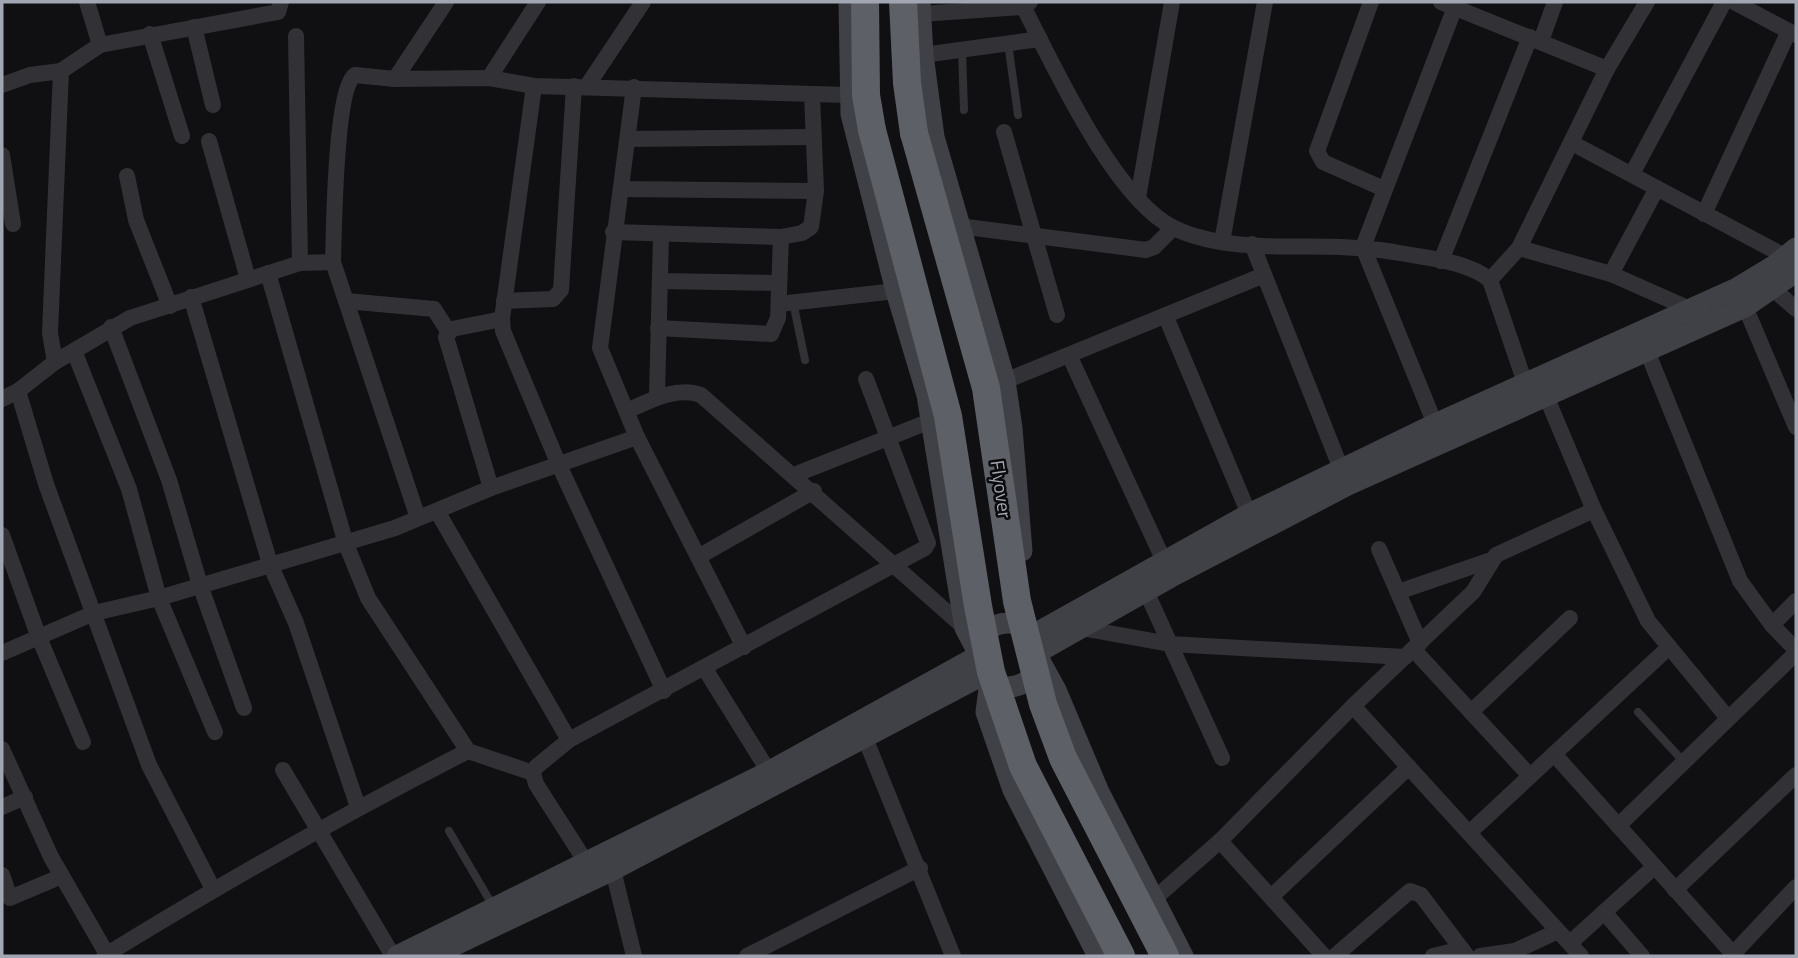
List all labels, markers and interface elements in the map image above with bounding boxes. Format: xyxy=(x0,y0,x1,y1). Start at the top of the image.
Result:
street label: Flyover xyxy=(984,458,1020,520)

